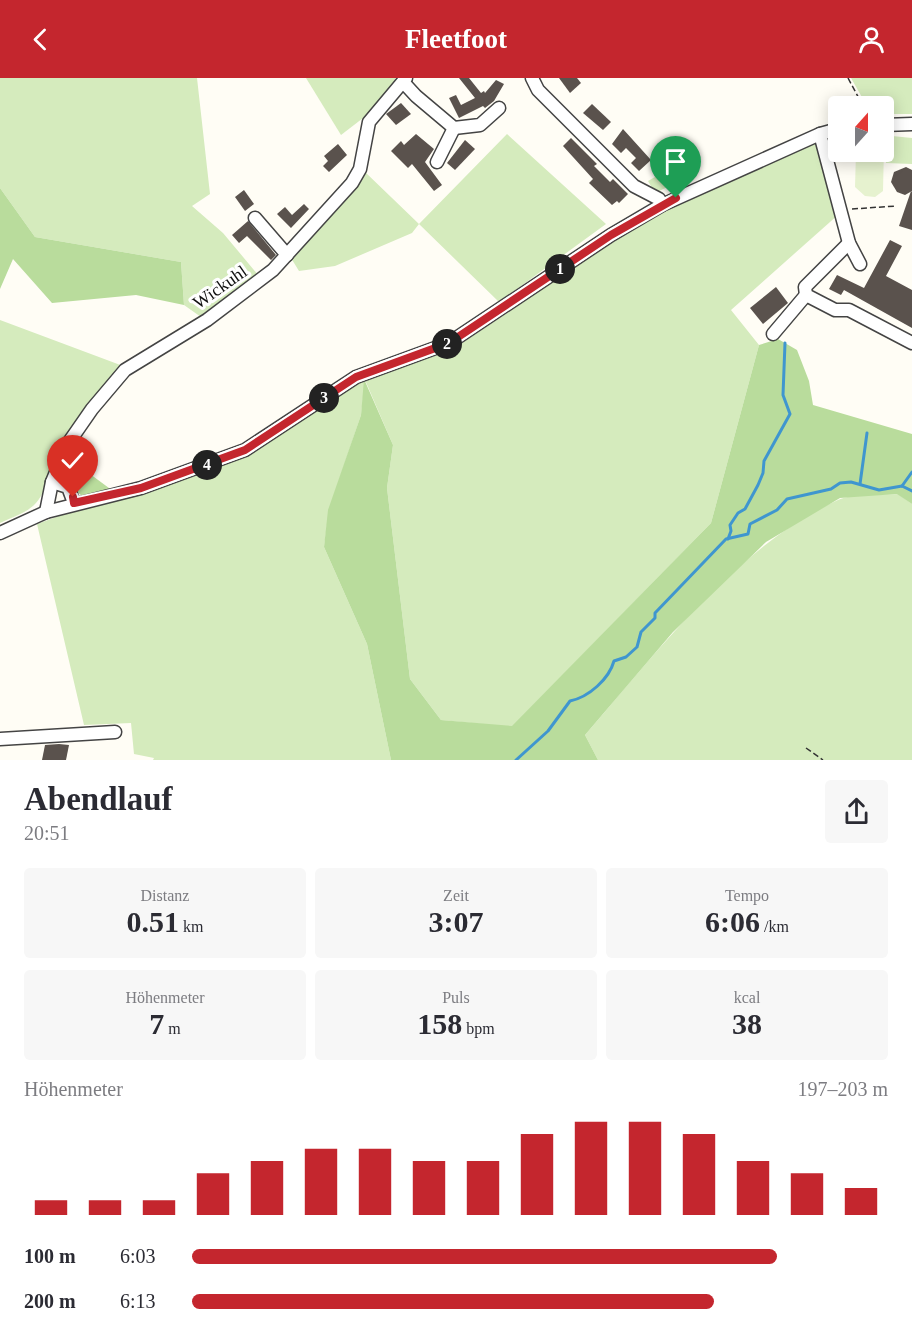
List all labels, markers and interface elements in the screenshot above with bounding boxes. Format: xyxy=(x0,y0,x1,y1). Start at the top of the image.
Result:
icon: back xyxy=(24,23,57,56)
icon: person xyxy=(855,23,888,56)
text: Fleetfoot xyxy=(405,24,507,54)
north arrow xyxy=(828,96,894,162)
map controls xyxy=(828,96,894,162)
pin xyxy=(650,136,701,198)
icon: arrive xyxy=(659,145,692,178)
pin: 1 xyxy=(545,254,575,284)
text: 1 xyxy=(556,260,564,277)
street label: Wickuhl xyxy=(189,261,251,313)
pin: 2 xyxy=(432,329,462,359)
text: 2 xyxy=(443,335,451,352)
pin: 3 xyxy=(309,383,339,413)
text: 3 xyxy=(320,389,328,406)
pin xyxy=(47,435,98,497)
icon: check xyxy=(56,444,89,477)
pin: 4 xyxy=(192,450,222,480)
text: 4 xyxy=(203,456,211,473)
button: share xyxy=(825,780,888,843)
text: Abendlauf xyxy=(24,781,173,817)
text: 20:51 xyxy=(24,822,70,844)
text: Distanz xyxy=(141,887,189,904)
text: Zeit xyxy=(443,887,469,904)
text: Tempo xyxy=(725,887,769,904)
text: 0.51 xyxy=(127,905,179,938)
text: 3:07 xyxy=(429,905,484,938)
text: 6:06 xyxy=(705,905,760,938)
text: km xyxy=(179,918,203,935)
text: /km xyxy=(760,918,789,935)
text: Höhenmeter xyxy=(125,989,205,1006)
text: Puls xyxy=(442,989,470,1006)
text: kcal xyxy=(734,989,760,1006)
text: 7 xyxy=(149,1007,164,1040)
text: 158 xyxy=(417,1007,462,1040)
text: 38 xyxy=(732,1007,762,1040)
text: m xyxy=(164,1020,181,1037)
text: bpm xyxy=(462,1020,495,1037)
text: Höhenmeter xyxy=(24,1078,123,1100)
text: 197–203 m xyxy=(797,1078,888,1100)
text: 100 m xyxy=(24,1245,76,1267)
text: 6:03 xyxy=(120,1245,156,1267)
text: 200 m xyxy=(24,1290,76,1312)
text: 6:13 xyxy=(120,1290,156,1312)

